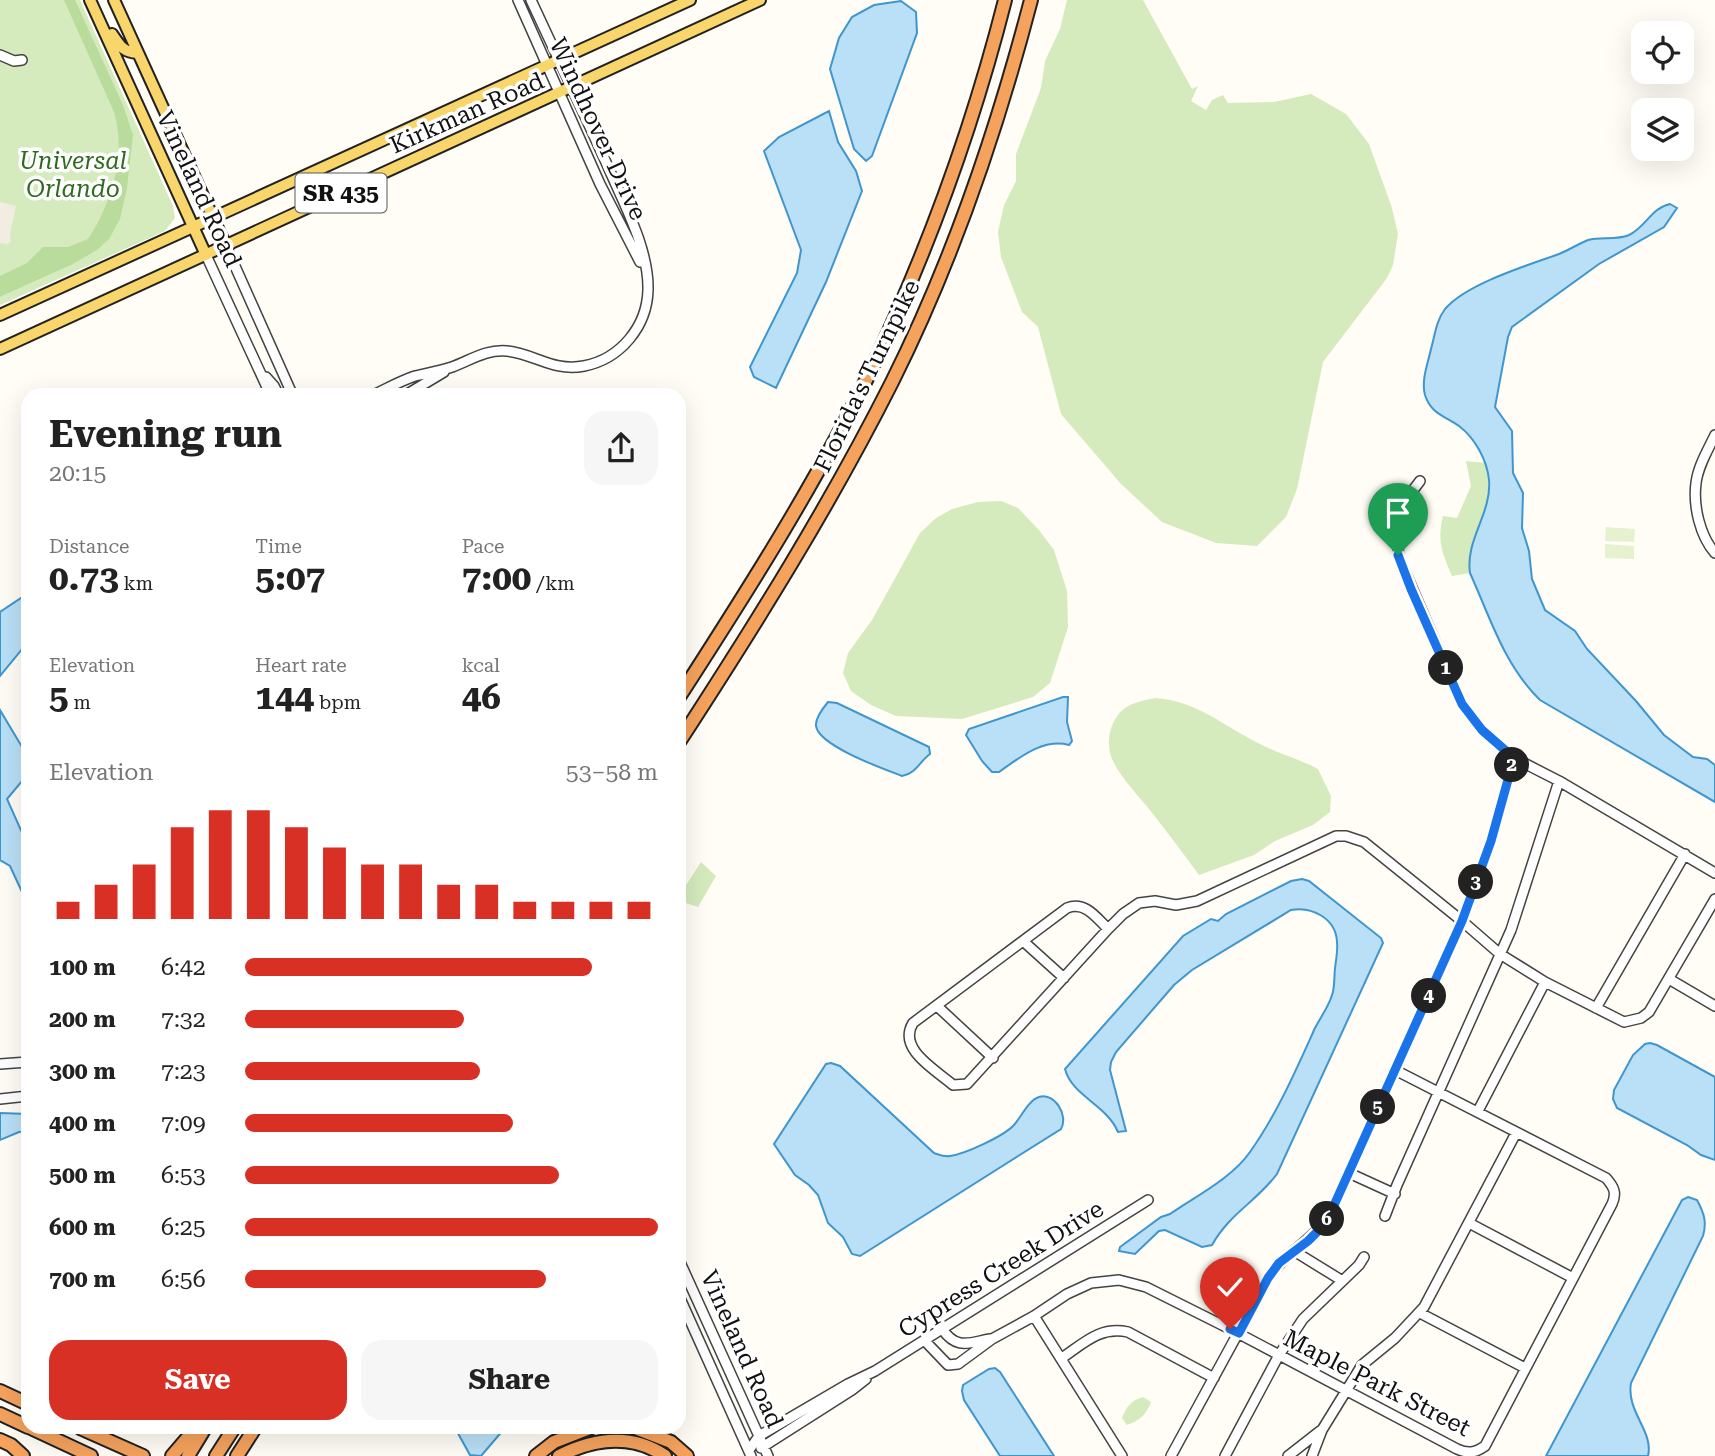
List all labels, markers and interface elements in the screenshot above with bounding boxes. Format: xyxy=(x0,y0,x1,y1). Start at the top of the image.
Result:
map controls xyxy=(1631,21,1694,161)
button: locate xyxy=(1631,21,1694,84)
street label: Windhover Drive xyxy=(544,33,652,225)
street label: Kirkman Road xyxy=(386,67,548,159)
button: layers xyxy=(1631,98,1694,161)
street label: Vineland Road xyxy=(151,106,247,272)
park label: Universal Orlando xyxy=(19,147,127,203)
road number: SR 435 xyxy=(296,174,386,212)
street label: Florida's Turnpike xyxy=(808,275,926,477)
button: share xyxy=(584,411,658,485)
text: Evening run xyxy=(49,412,282,456)
text: 20:15 xyxy=(49,460,106,487)
pin xyxy=(1368,483,1428,555)
icon: arrive xyxy=(1379,494,1417,532)
text: Distance xyxy=(49,535,129,558)
text: Time xyxy=(255,535,302,558)
text: Pace xyxy=(462,535,505,558)
text: 0.73 xyxy=(49,558,119,599)
text: 5:07 xyxy=(255,558,325,599)
text: 7:00 xyxy=(462,558,531,599)
text: km xyxy=(119,572,153,595)
text: /km xyxy=(531,572,575,595)
pin: 1 xyxy=(1428,650,1464,686)
text: Elevation xyxy=(49,654,135,677)
text: Heart rate xyxy=(255,654,347,677)
text: kcal xyxy=(462,654,500,677)
text: 1 xyxy=(1440,656,1451,679)
text: 5 xyxy=(49,677,69,718)
text: 144 xyxy=(255,677,314,718)
text: 46 xyxy=(462,677,501,718)
text: m xyxy=(69,691,91,714)
text: bpm xyxy=(314,691,361,714)
pin: 2 xyxy=(1494,748,1530,782)
text: 2 xyxy=(1506,753,1517,776)
text: Elevation xyxy=(49,759,153,786)
text: 53–58 m xyxy=(566,759,658,786)
pin: 3 xyxy=(1458,864,1494,900)
text: 3 xyxy=(1470,870,1481,893)
text: 100 m xyxy=(49,954,116,981)
text: 6:42 xyxy=(161,954,206,981)
pin: 4 xyxy=(1412,978,1446,1014)
text: 4 xyxy=(1423,984,1434,1007)
text: 200 m xyxy=(49,1006,116,1033)
text: 7:32 xyxy=(161,1006,206,1033)
text: 300 m xyxy=(49,1058,116,1085)
text: 7:23 xyxy=(161,1058,206,1085)
pin: 5 xyxy=(1360,1090,1396,1124)
text: 5 xyxy=(1372,1095,1383,1118)
text: 400 m xyxy=(49,1110,116,1137)
text: 7:09 xyxy=(161,1110,206,1137)
text: 500 m xyxy=(49,1162,116,1189)
text: 6:53 xyxy=(161,1162,206,1189)
street label: Cypress Creek Drive xyxy=(893,1195,1109,1343)
pin: 6 xyxy=(1310,1202,1344,1236)
text: 6 xyxy=(1321,1207,1332,1230)
text: 600 m xyxy=(49,1214,116,1241)
text: 6:25 xyxy=(161,1214,206,1241)
pin xyxy=(1200,1257,1260,1329)
text: 700 m xyxy=(49,1266,116,1293)
text: 6:56 xyxy=(161,1266,206,1293)
street label: Vineland Road xyxy=(695,1266,789,1432)
icon: check xyxy=(1211,1268,1249,1306)
street label: Maple Park Street xyxy=(1279,1324,1475,1442)
button: Save xyxy=(49,1340,347,1420)
button: Share xyxy=(361,1340,658,1420)

